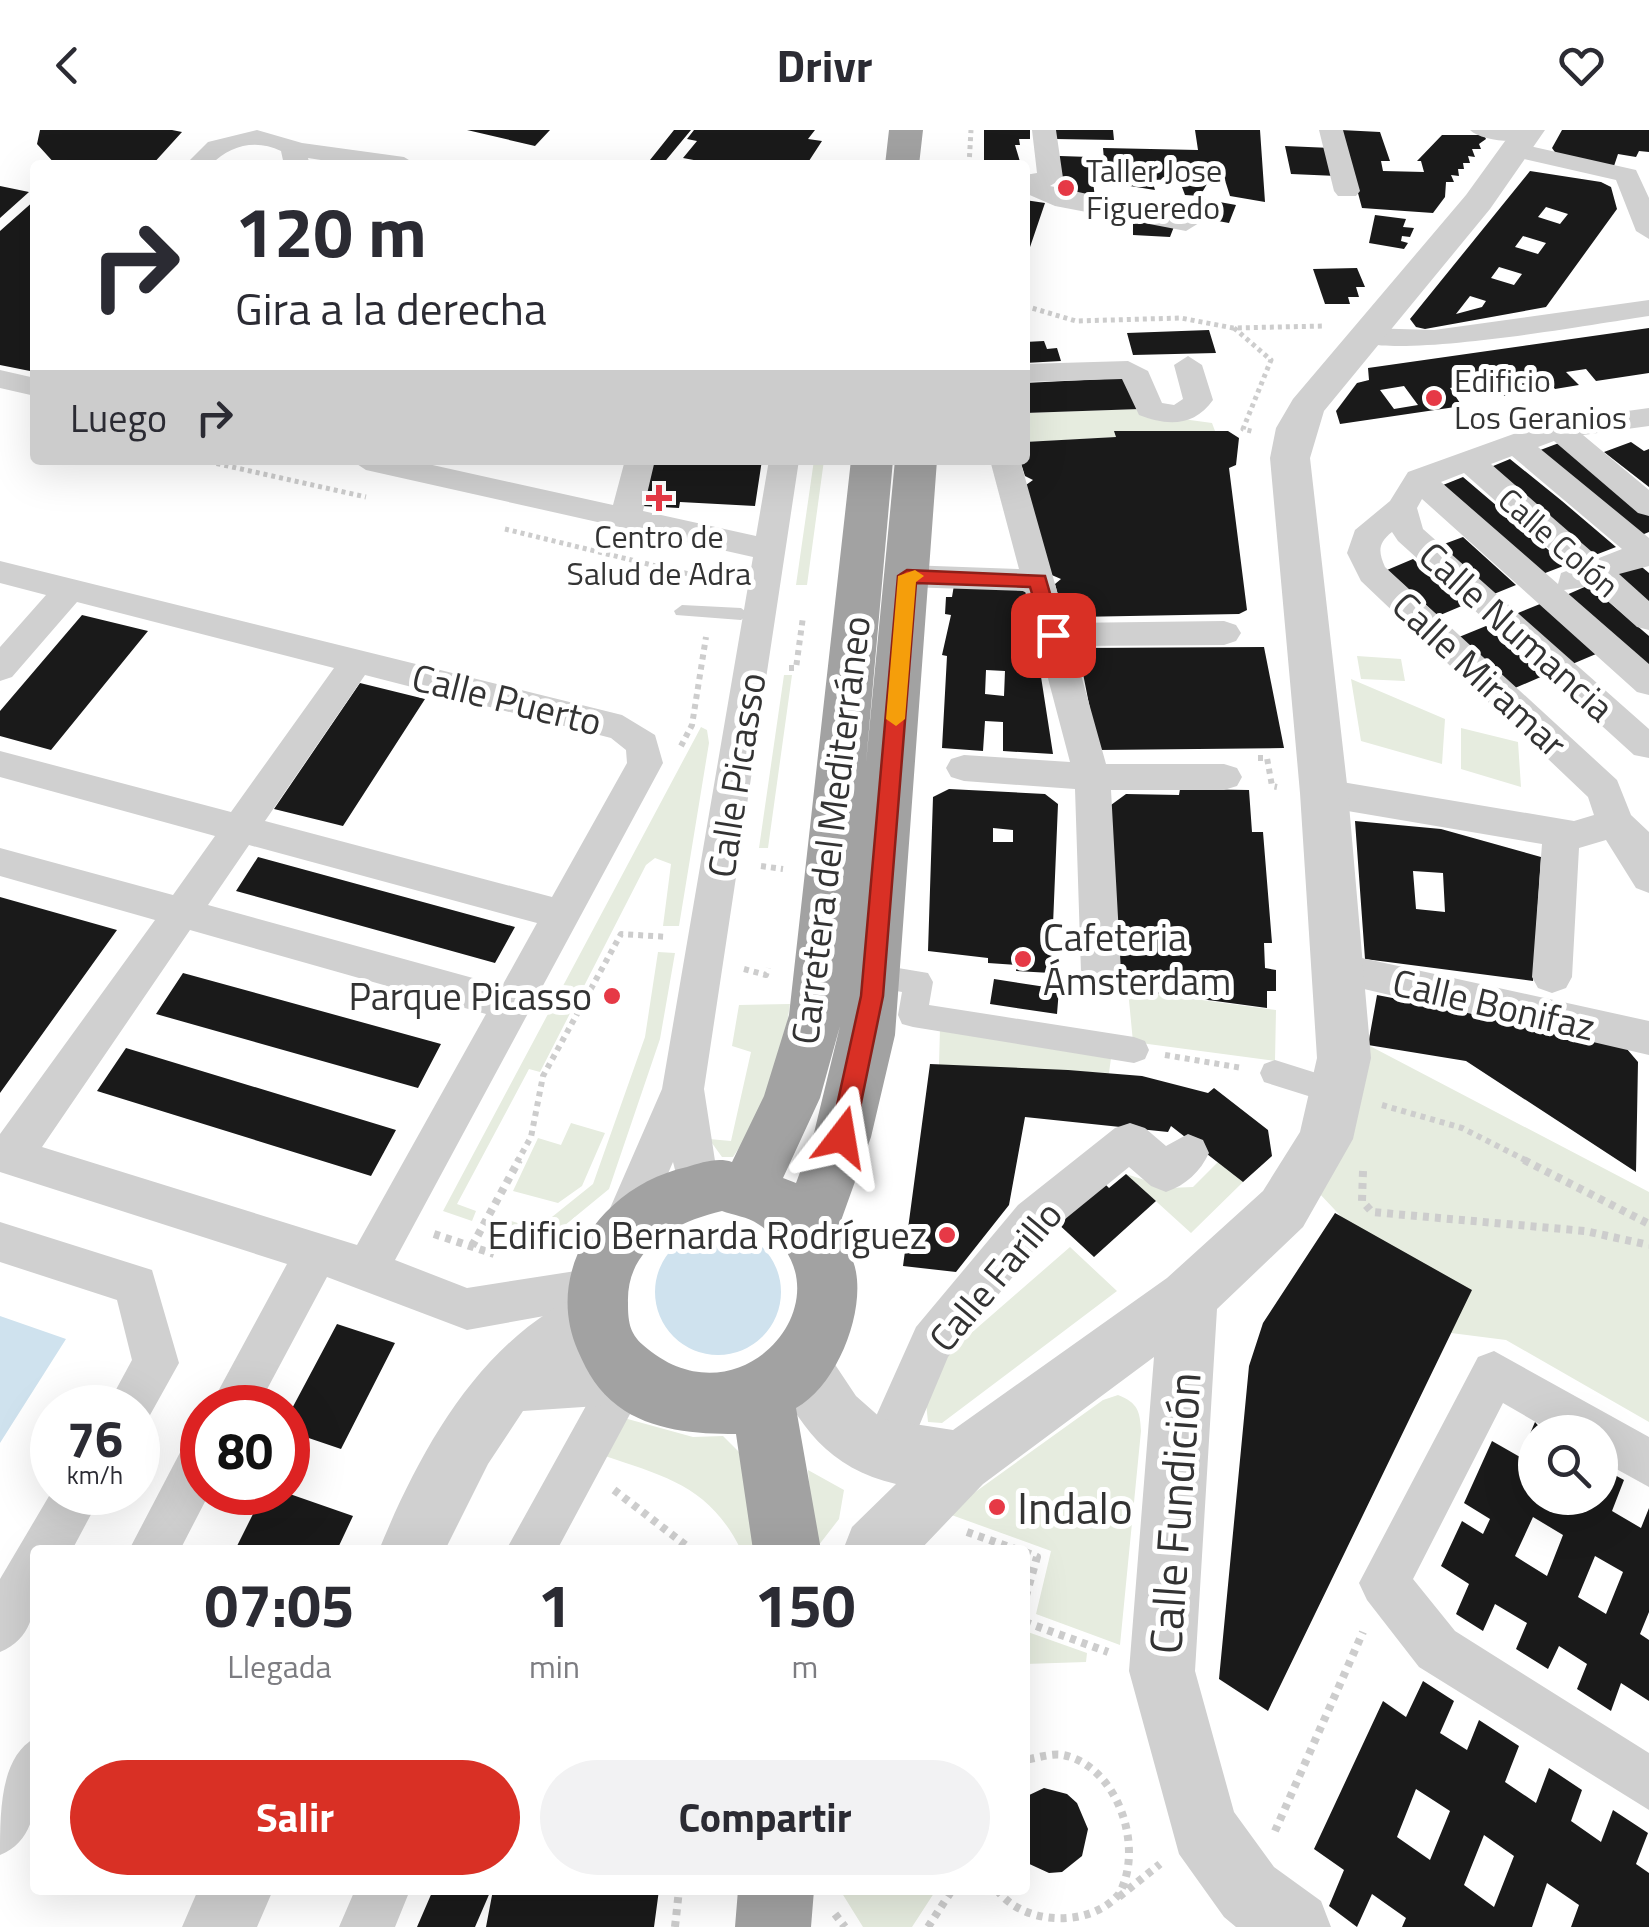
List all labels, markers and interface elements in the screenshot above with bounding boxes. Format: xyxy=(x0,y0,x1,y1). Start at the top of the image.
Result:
text: Drivr xyxy=(776,31,873,99)
icon: back xyxy=(40,38,95,93)
icon: heart xyxy=(1554,38,1609,93)
place label: Taller Jose Figueredo xyxy=(1086,146,1222,231)
marker: Taller Jose Figueredo xyxy=(1055,177,1077,199)
text: 120 m xyxy=(235,178,427,284)
icon: right xyxy=(70,200,200,330)
text: Gira a la derecha xyxy=(235,274,547,342)
place label: Edificio Los Geranios xyxy=(1454,356,1627,441)
marker: Edificio Los Geranios xyxy=(1423,387,1445,409)
text: Luego xyxy=(70,389,167,447)
icon: right xyxy=(187,390,242,445)
street label: Calle Colón xyxy=(1488,476,1630,608)
marker: Centro de Salud de Adra xyxy=(646,485,672,511)
place label: Centro de Salud de Adra xyxy=(567,512,751,597)
street label: Calle Numancia xyxy=(1406,527,1628,735)
street label: Calle Miramar xyxy=(1379,577,1581,771)
pin xyxy=(1011,593,1096,678)
icon: arrive xyxy=(1026,608,1081,663)
street label: Carretera del Mediterráneo xyxy=(775,613,885,1047)
street label: Calle Puerto xyxy=(406,647,608,751)
street label: Calle Picasso xyxy=(691,668,781,882)
place label: Cafeteria Ámsterdam xyxy=(1043,908,1231,1010)
marker: Cafeteria Ámsterdam xyxy=(1012,948,1034,970)
street label: Calle Bonifaz xyxy=(1387,953,1601,1055)
place label: Parque Picasso xyxy=(348,967,592,1025)
marker: Parque Picasso xyxy=(601,985,623,1007)
position arrow xyxy=(790,1085,894,1189)
street label: Calle Farillo xyxy=(914,1188,1076,1364)
place label: Edificio Bernarda Rodríguez xyxy=(487,1206,927,1264)
marker: Edificio Bernarda Rodríguez xyxy=(936,1224,958,1246)
street label: Calle Fundición xyxy=(1130,1370,1218,1656)
speed limit sign: 80 xyxy=(180,1385,310,1515)
text: 76 xyxy=(67,1400,123,1476)
map controls xyxy=(1518,1415,1618,1515)
button: search xyxy=(1518,1415,1618,1515)
text: km/h xyxy=(67,1456,123,1494)
place label: Indalo xyxy=(1017,1473,1133,1541)
marker: Indalo xyxy=(986,1496,1008,1518)
text: 07:05 xyxy=(205,1559,354,1650)
text: 1 xyxy=(538,1559,571,1650)
text: 150 xyxy=(755,1559,855,1650)
text: Llegada xyxy=(227,1642,332,1690)
text: min xyxy=(529,1642,580,1690)
text: m xyxy=(792,1642,818,1690)
button: Salir xyxy=(70,1760,520,1875)
button: Compartir xyxy=(540,1760,990,1875)

